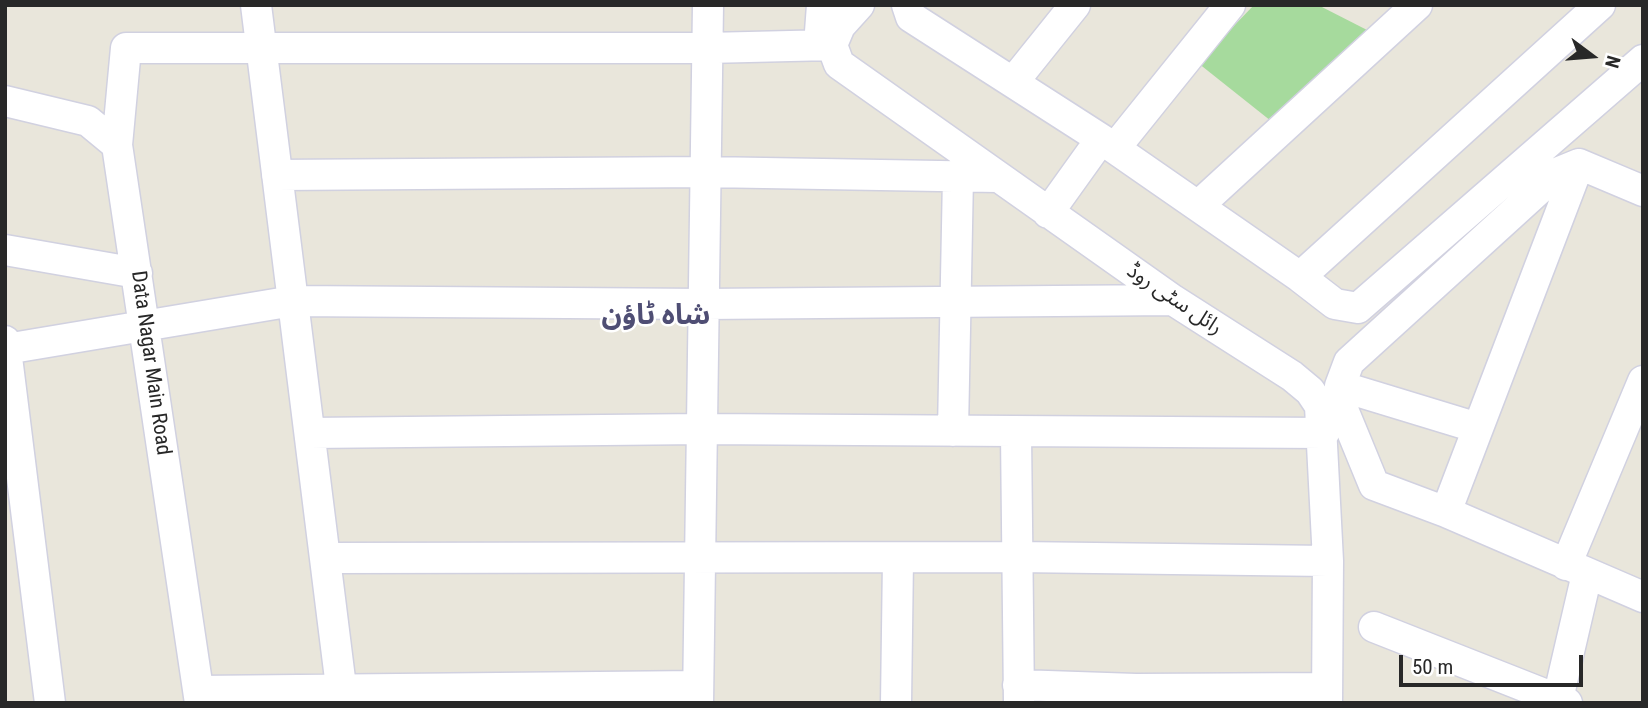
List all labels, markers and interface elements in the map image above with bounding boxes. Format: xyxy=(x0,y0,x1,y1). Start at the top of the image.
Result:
north arrow xyxy=(1557,21,1627,91)
text: N xyxy=(1600,53,1625,71)
street label: رائل سٹی روڈ xyxy=(1121,259,1227,341)
street label: Data Nagar Main Road xyxy=(125,269,175,457)
district label: شاہ ٹاؤن xyxy=(602,300,710,334)
scale bar xyxy=(1403,642,1587,686)
text: 50 m xyxy=(1412,655,1453,679)

